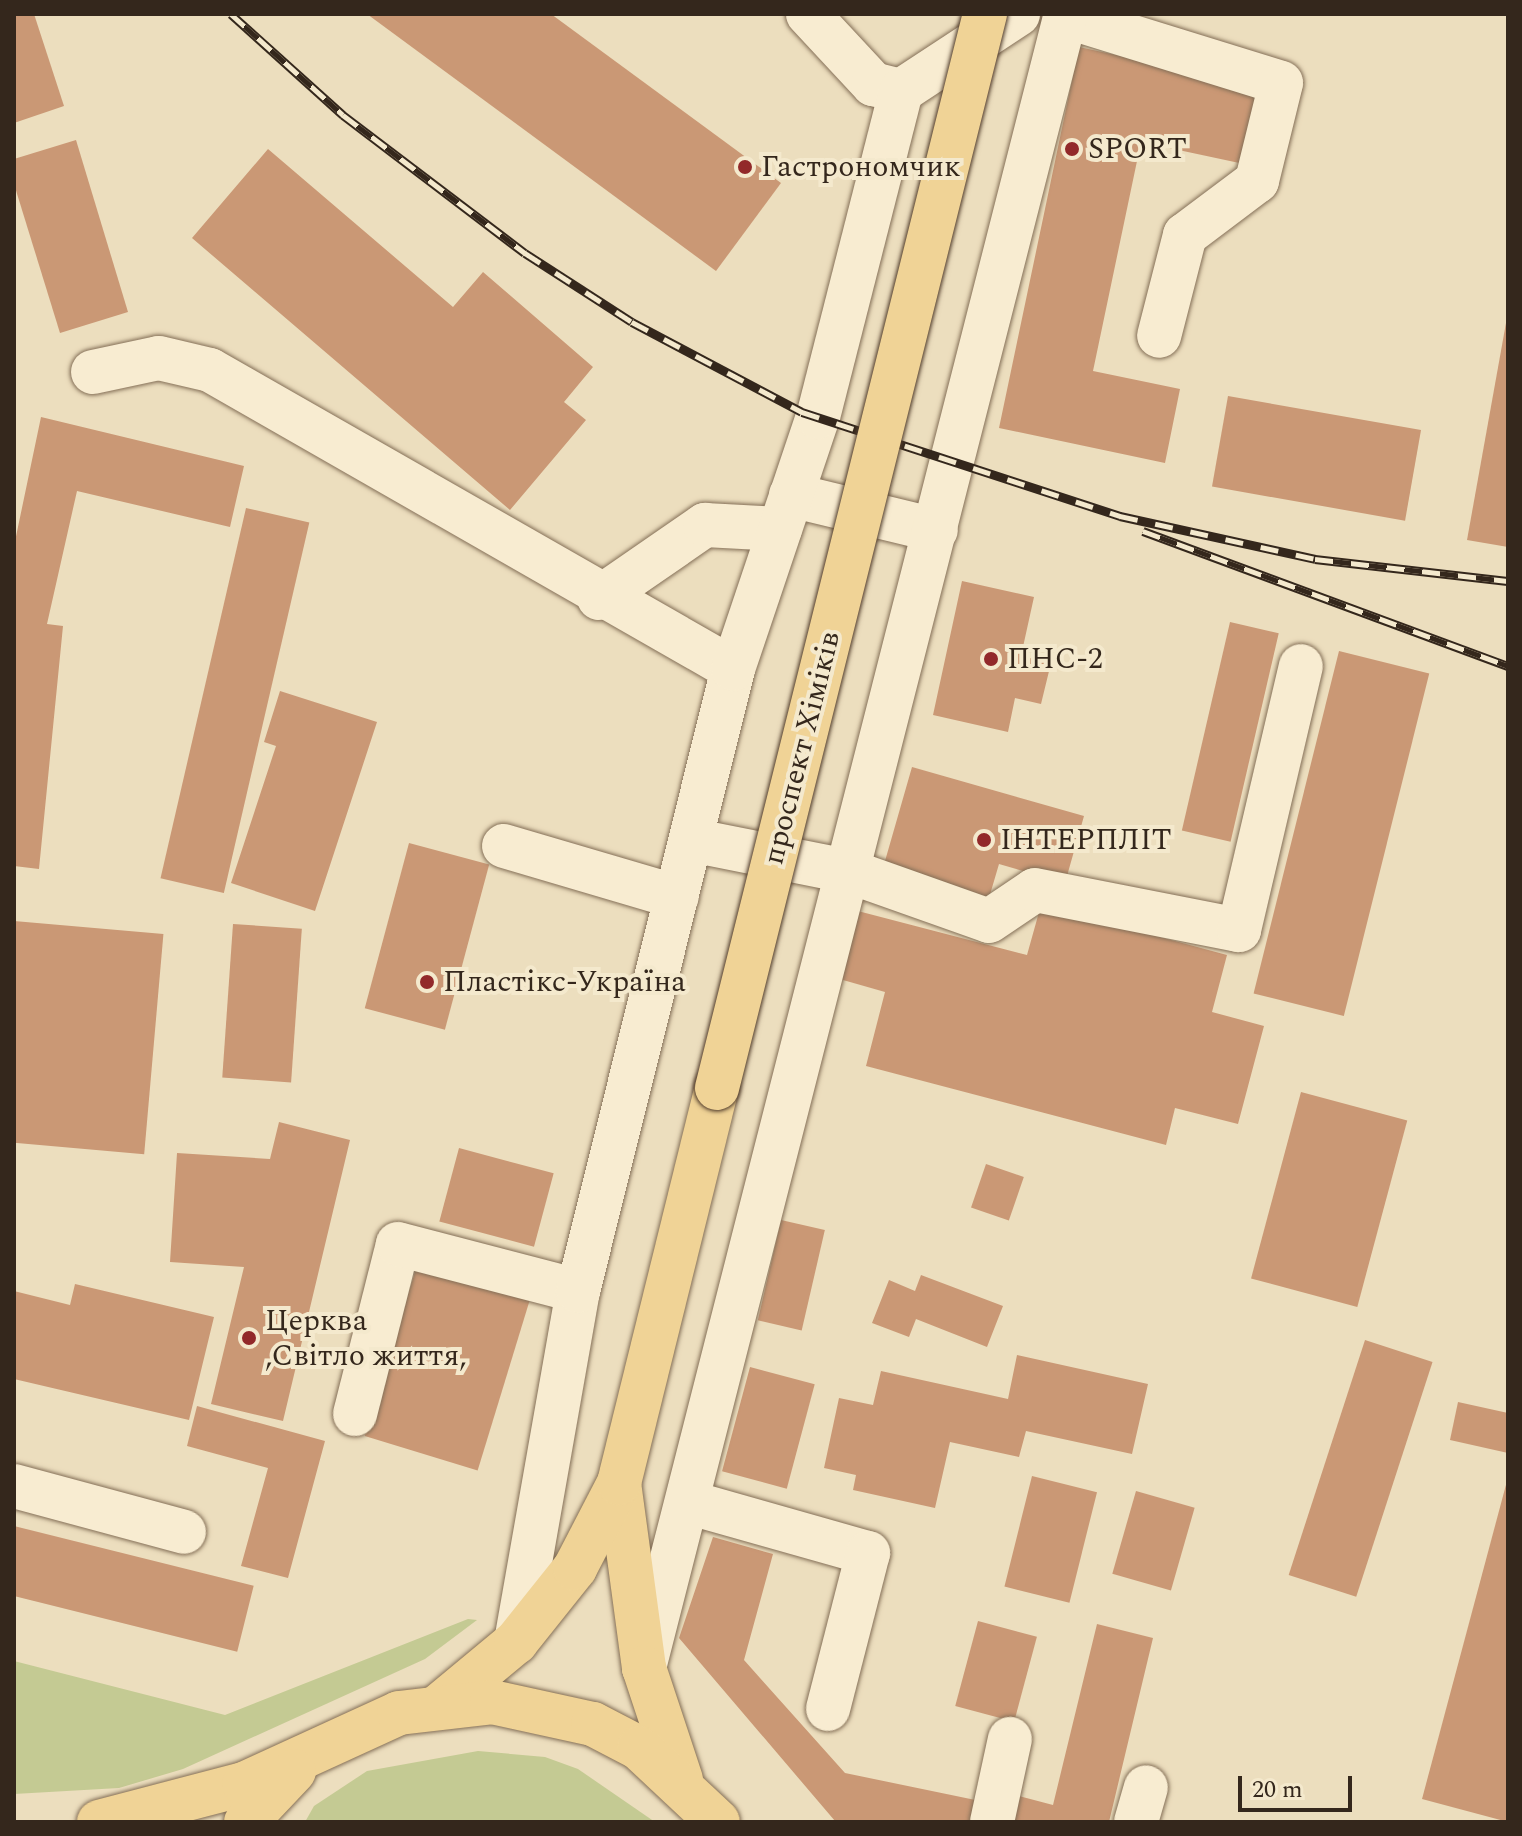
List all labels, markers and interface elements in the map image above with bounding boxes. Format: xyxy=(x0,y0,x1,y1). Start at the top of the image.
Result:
place label: SPORT xyxy=(1088,131,1187,167)
marker: SPORT xyxy=(1063,140,1081,158)
place label: Гастрономчик xyxy=(761,149,961,185)
marker: Гастрономчик xyxy=(736,158,754,176)
street label: проспект Хіміків xyxy=(756,628,848,868)
place label: ПНС-2 xyxy=(1007,641,1103,677)
marker: ПНС-2 xyxy=(982,650,1000,668)
place label: ІНТЕРПЛІТ xyxy=(1000,822,1172,858)
marker: ІНТЕРПЛІТ xyxy=(975,831,993,849)
place label: Пластікс-Україна xyxy=(443,964,686,1000)
marker: Пластікс-Україна xyxy=(418,973,436,991)
place label: Церква ,Світло життя, xyxy=(265,1303,467,1374)
marker: Церква ,Світло життя, xyxy=(240,1329,258,1347)
scale bar xyxy=(1242,1760,1356,1810)
text: 20 m xyxy=(1252,1772,1303,1808)

